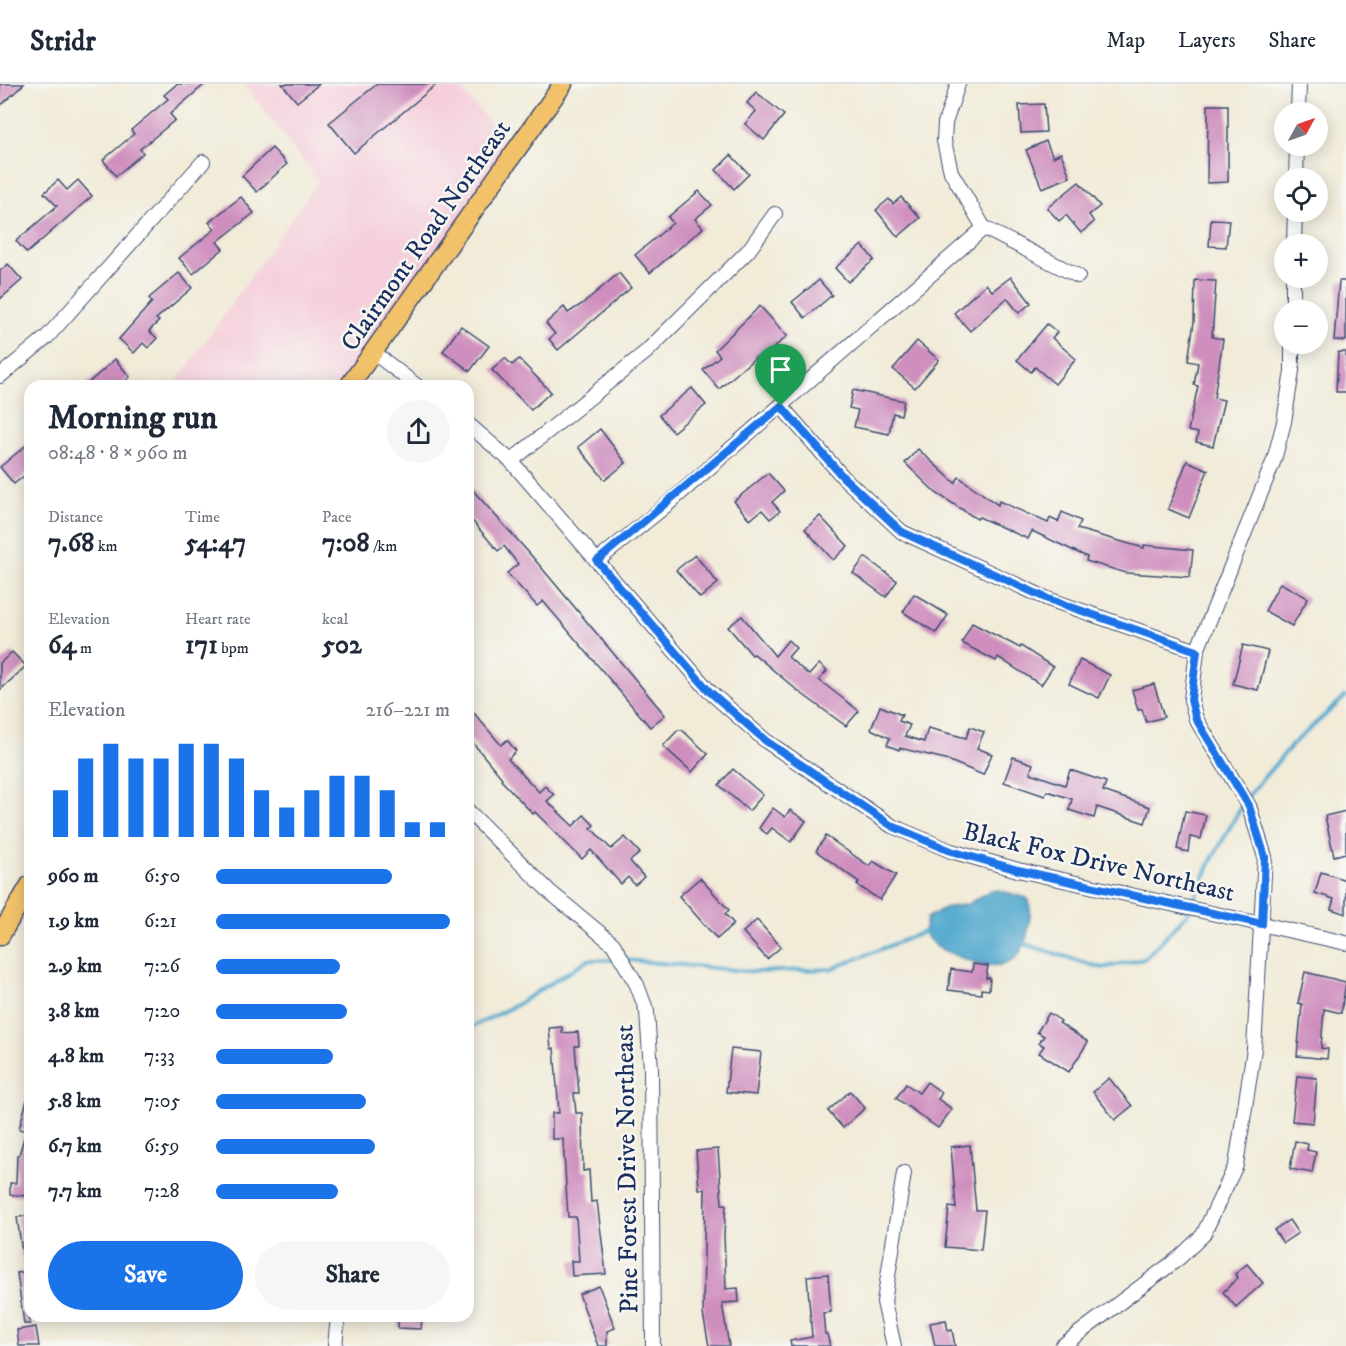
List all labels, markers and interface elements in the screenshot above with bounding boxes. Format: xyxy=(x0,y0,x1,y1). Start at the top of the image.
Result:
text: Stridr xyxy=(30,24,96,59)
text: Map xyxy=(1106,28,1145,54)
text: Layers xyxy=(1178,28,1236,54)
text: Share xyxy=(1269,28,1316,54)
north arrow xyxy=(1274,102,1328,156)
map controls xyxy=(1274,102,1328,354)
street label: Clairmont Road Northeast xyxy=(334,114,519,358)
button: locate xyxy=(1274,168,1328,222)
button: + xyxy=(1274,234,1328,288)
button: − xyxy=(1274,300,1328,354)
pin xyxy=(755,344,806,406)
icon: arrive xyxy=(764,353,797,386)
text: Morning run xyxy=(48,398,217,439)
button: share xyxy=(387,400,450,463)
text: 08:48 · 8 × 960 m xyxy=(48,441,187,466)
text: Distance xyxy=(48,507,103,527)
text: Time xyxy=(185,507,220,527)
text: Pace xyxy=(322,507,352,527)
text: 7.68 xyxy=(48,527,94,560)
text: 54:47 xyxy=(185,527,246,560)
text: 7:08 xyxy=(322,527,369,560)
text: km xyxy=(94,536,118,556)
text: /km xyxy=(369,536,397,556)
text: Elevation xyxy=(48,609,110,629)
text: Heart rate xyxy=(185,609,251,629)
text: kcal xyxy=(322,609,348,629)
text: 64 xyxy=(48,629,77,662)
text: 171 xyxy=(185,629,218,662)
text: 502 xyxy=(322,629,362,662)
text: m xyxy=(77,638,92,658)
text: bpm xyxy=(218,638,249,658)
text: Elevation xyxy=(48,698,125,723)
text: 216–221 m xyxy=(366,698,450,723)
street label: Black Fox Drive Northeast xyxy=(959,815,1238,910)
text: 960 m xyxy=(48,864,98,889)
text: 6:50 xyxy=(144,864,180,889)
text: 1.9 km xyxy=(48,909,99,934)
text: 6:21 xyxy=(144,909,177,934)
text: 2.9 km xyxy=(48,954,102,979)
text: 7:26 xyxy=(144,954,180,979)
text: 3.8 km xyxy=(48,999,99,1024)
text: 7:20 xyxy=(144,999,180,1024)
street label: Pine Forest Drive Northeast xyxy=(608,1024,647,1314)
text: 4.8 km xyxy=(48,1044,104,1069)
text: 7:33 xyxy=(144,1044,175,1069)
text: 5.8 km xyxy=(48,1089,101,1114)
text: 7:05 xyxy=(144,1089,180,1114)
text: 6.7 km xyxy=(48,1134,102,1159)
text: 6:59 xyxy=(144,1134,180,1159)
text: 7.7 km xyxy=(48,1179,102,1204)
text: 7:28 xyxy=(144,1179,180,1204)
button: Save xyxy=(48,1241,243,1310)
button: Share xyxy=(255,1241,450,1310)

